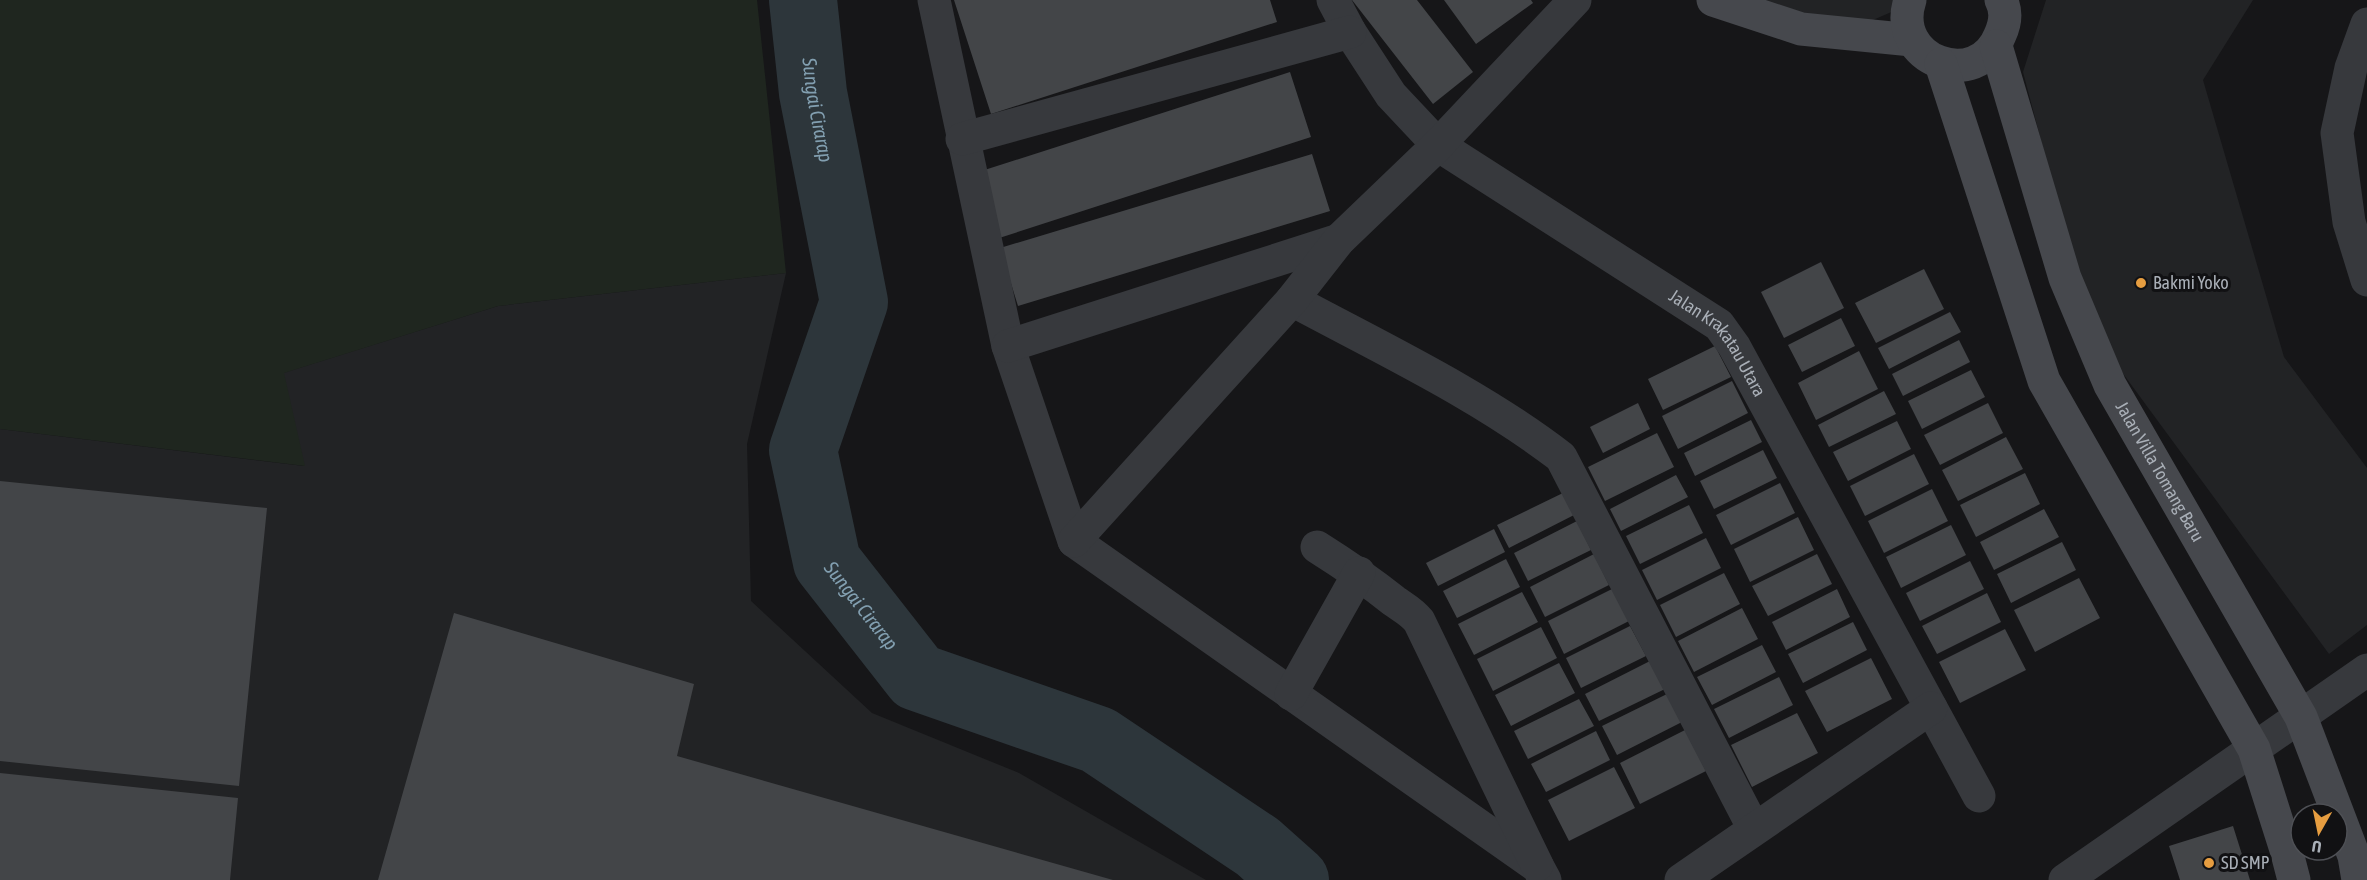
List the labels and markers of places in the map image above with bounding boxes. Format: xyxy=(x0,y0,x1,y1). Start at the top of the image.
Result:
place label: Bakmi Yoko xyxy=(2153,272,2229,293)
marker: Bakmi Yoko xyxy=(2134,276,2148,290)
place label: SD SMP xyxy=(2221,852,2270,873)
marker: SD SMP xyxy=(2202,856,2216,870)

